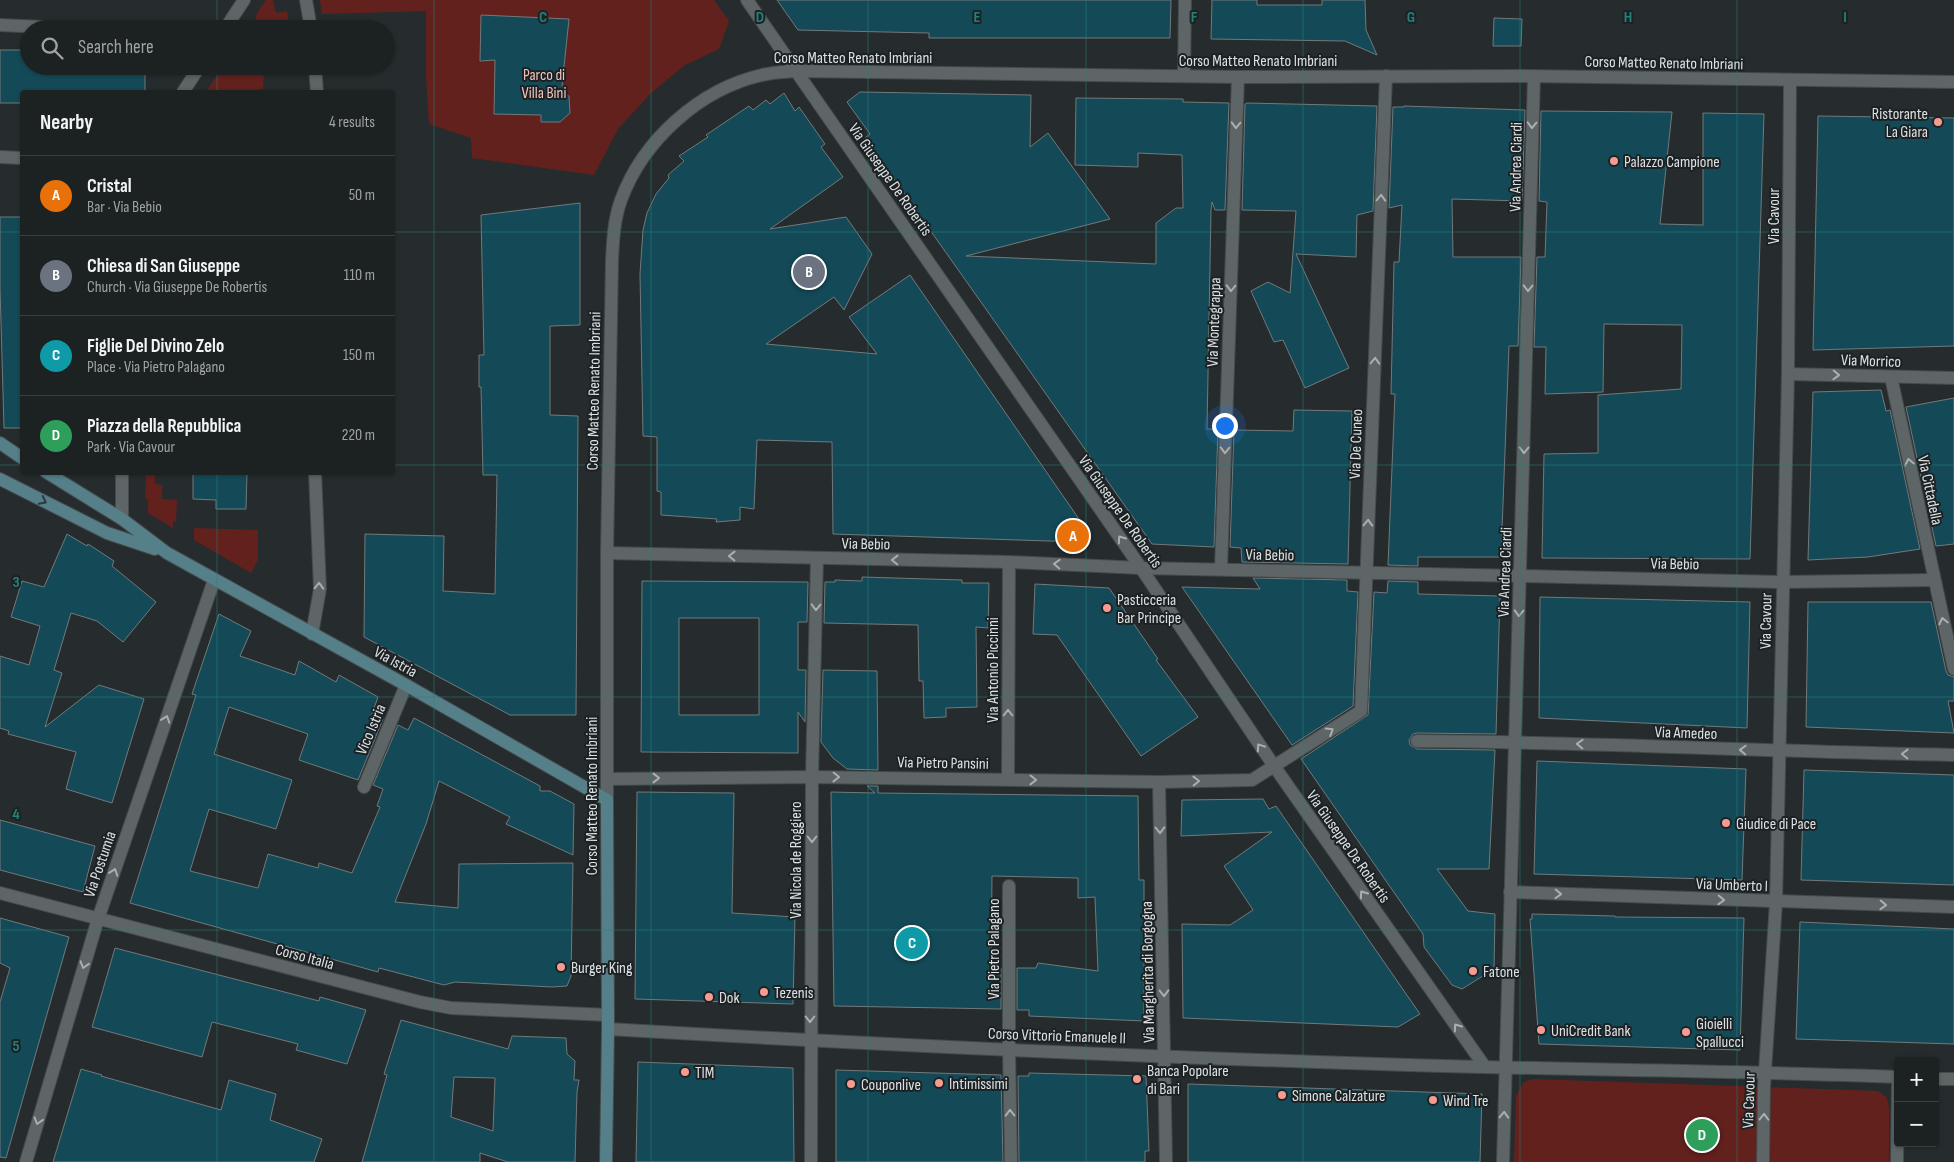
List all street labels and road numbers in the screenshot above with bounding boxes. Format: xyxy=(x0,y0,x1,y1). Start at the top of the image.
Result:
street label: Corso Matteo Renato Imbriani xyxy=(774,49,932,68)
street label: Corso Matteo Renato Imbriani xyxy=(1179,52,1337,71)
street label: Corso Matteo Renato Imbriani xyxy=(1584,53,1743,74)
street label: Via Giuseppe De Robertis xyxy=(844,120,936,240)
street label: Via Andrea Ciardi xyxy=(1506,122,1527,212)
street label: Via Cavour xyxy=(1765,187,1784,244)
street label: Via Montegrappa xyxy=(1203,277,1226,367)
street label: Corso Matteo Renato Imbriani xyxy=(584,312,605,471)
street label: Via Morrico xyxy=(1841,351,1901,372)
street label: Via De Cuneo xyxy=(1346,409,1367,479)
street label: Via Giuseppe De Robertis xyxy=(1074,452,1166,572)
street label: Via Cittadella xyxy=(1913,454,1946,527)
street label: Via Andrea Ciardi xyxy=(1494,527,1517,617)
street label: Via Bebio xyxy=(841,535,890,554)
street label: Via Bebio xyxy=(1245,546,1294,565)
street label: Via Bebio xyxy=(1650,555,1699,574)
street label: Via Cavour xyxy=(1757,592,1776,649)
street label: Via Antonio Piccinni xyxy=(984,617,1003,723)
street label: Via Istria xyxy=(370,643,420,682)
street label: Vico Istria xyxy=(352,701,391,758)
street label: Corso Matteo Renato Imbriani xyxy=(583,717,602,875)
street label: Via Amedeo xyxy=(1654,723,1718,744)
street label: Via Pietro Pansini xyxy=(897,753,989,774)
street label: Via Giuseppe De Robertis xyxy=(1302,787,1394,907)
street label: Via Nicola de Roggiero xyxy=(787,801,806,919)
street label: Via Postumia xyxy=(80,829,121,900)
street label: Via Umberto I xyxy=(1696,875,1768,896)
street label: Via Pietro Palagano xyxy=(985,898,1004,1000)
street label: Via Margherita di Borgogna xyxy=(1138,901,1159,1043)
street label: Corso Italia xyxy=(273,940,336,974)
street label: Corso Vittorio Emanuele II xyxy=(988,1025,1126,1048)
street label: Via Cavour xyxy=(1739,1071,1760,1129)

